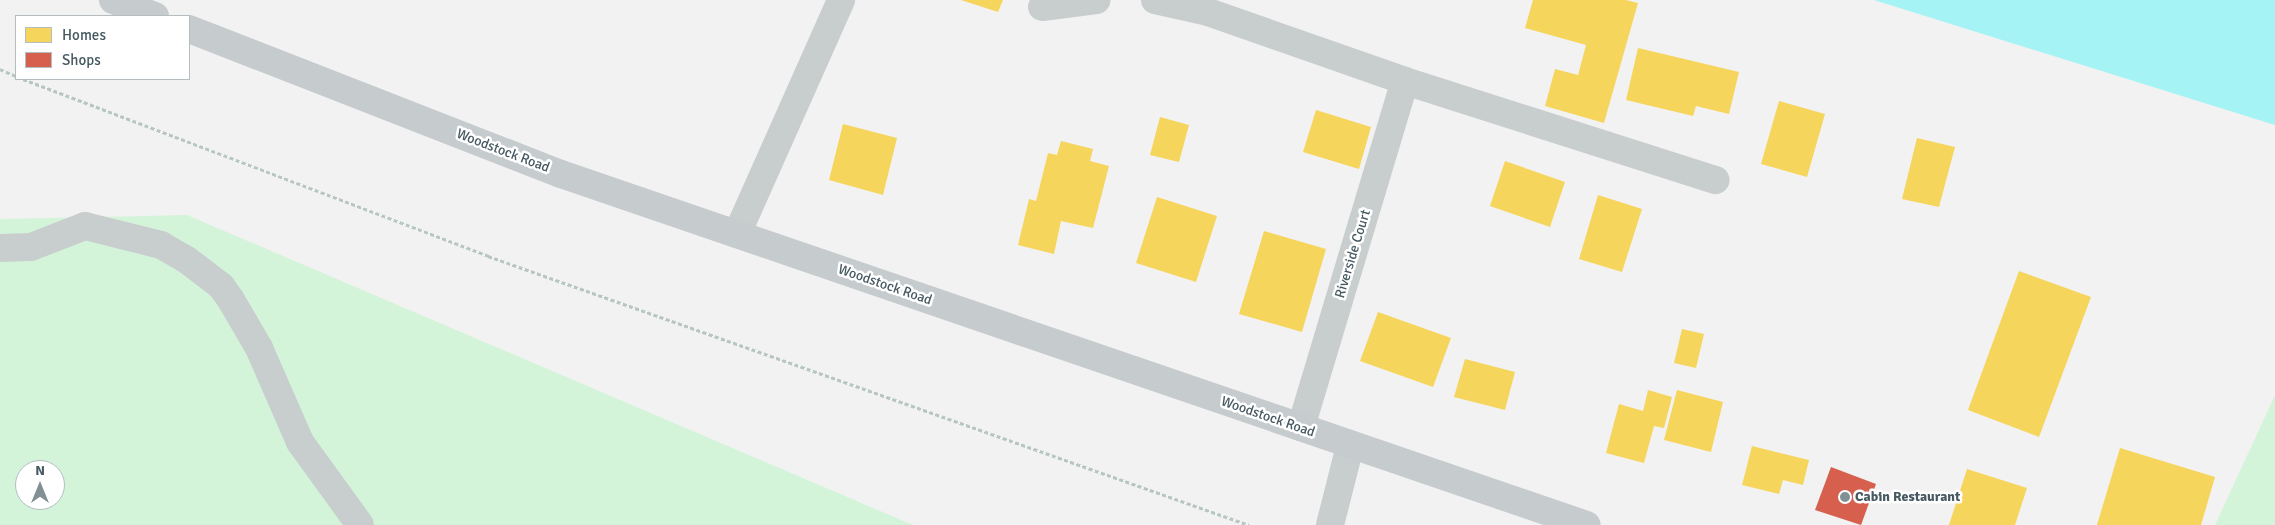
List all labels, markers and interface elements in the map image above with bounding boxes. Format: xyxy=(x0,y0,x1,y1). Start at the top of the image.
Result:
legend xyxy=(15,15,190,80)
text: Homes xyxy=(62,26,106,44)
text: Shops xyxy=(62,51,101,69)
street label: Woodstock Road xyxy=(454,126,552,176)
street label: Riverside Court xyxy=(1332,208,1374,300)
street label: Woodstock Road xyxy=(836,261,934,309)
street label: Woodstock Road xyxy=(1219,393,1317,441)
north arrow xyxy=(15,460,65,510)
text: N xyxy=(35,462,45,479)
place label: Cabin Restaurant xyxy=(1855,489,1960,505)
marker: Cabin Restaurant xyxy=(1839,491,1851,503)

